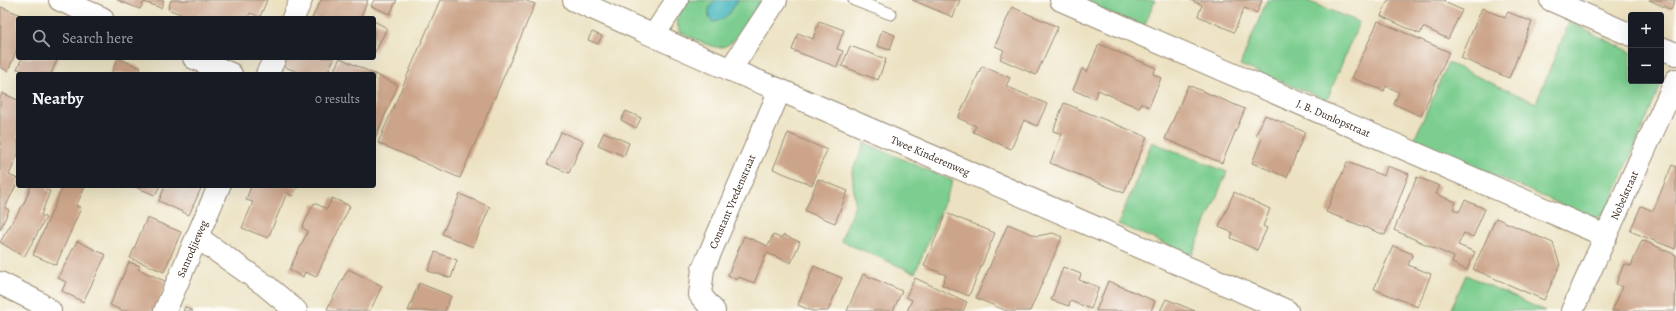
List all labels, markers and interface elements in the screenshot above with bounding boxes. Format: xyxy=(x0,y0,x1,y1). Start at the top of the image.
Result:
map controls xyxy=(1628,12,1664,84)
button: + xyxy=(1628,12,1664,48)
search box xyxy=(16,16,376,60)
icon: search xyxy=(30,27,52,49)
text: Search here xyxy=(62,28,133,48)
button: − xyxy=(1628,48,1664,84)
text: Nearby xyxy=(32,87,83,110)
text: 0 results xyxy=(315,90,360,107)
street label: J. B. Dunlopstraat xyxy=(1294,95,1373,141)
street label: Twee Kinderenweg xyxy=(889,132,973,180)
street label: Constant Vredenstraat xyxy=(705,151,759,251)
street label: Nobelstraat xyxy=(1607,168,1642,222)
street label: Sanrodjieweg xyxy=(173,217,211,280)

